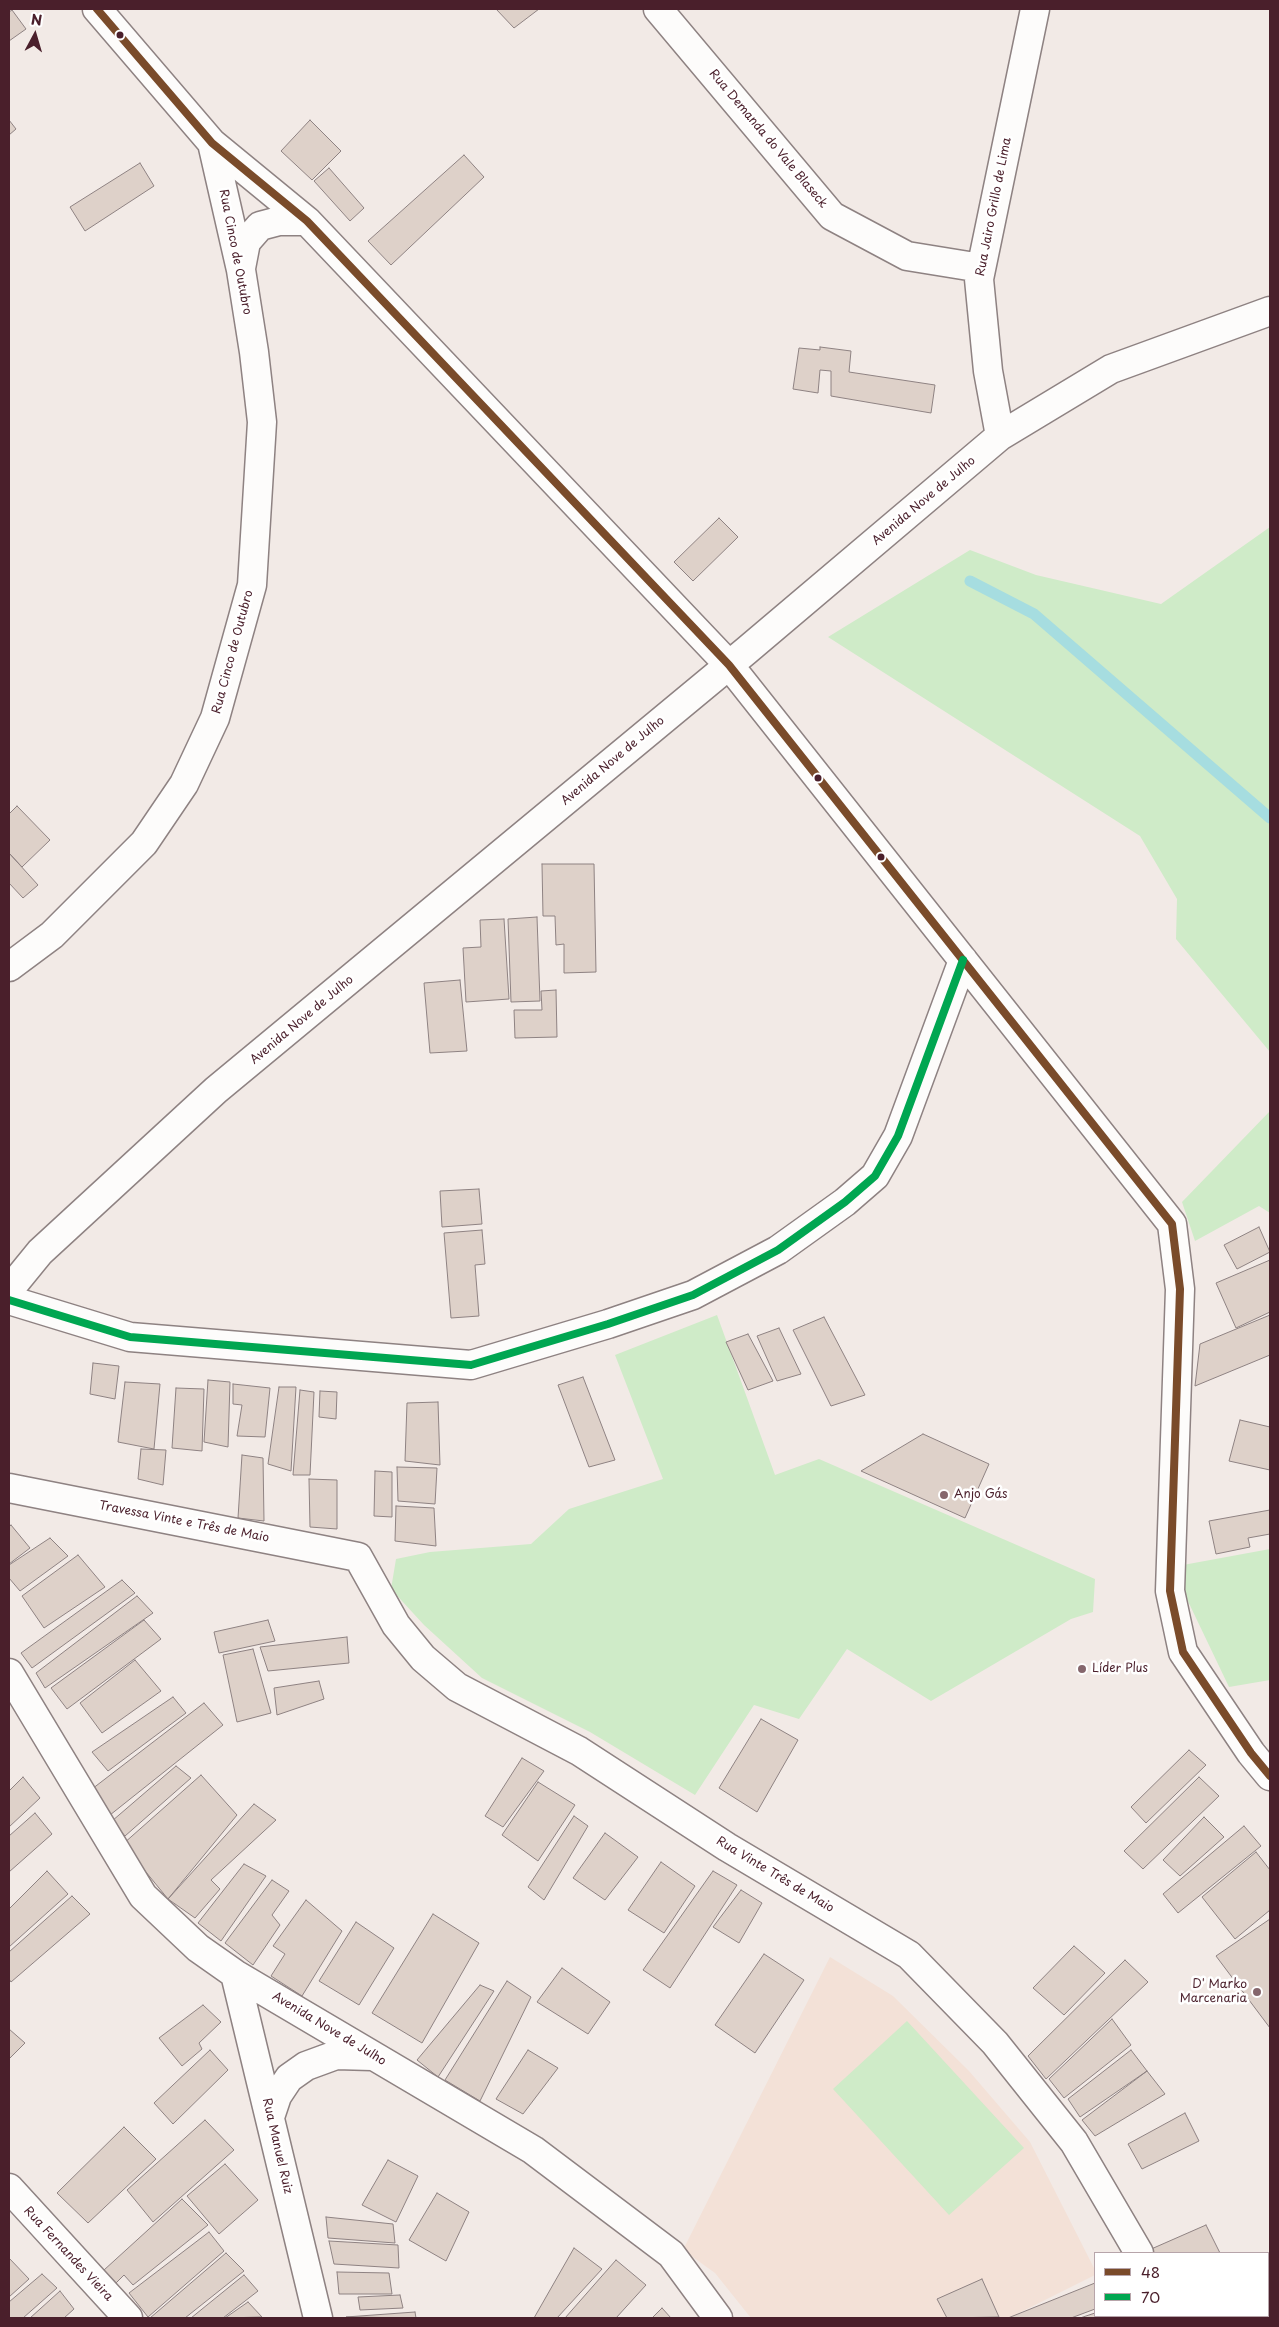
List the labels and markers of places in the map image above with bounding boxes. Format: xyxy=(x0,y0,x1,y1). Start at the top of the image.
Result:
unlabelled marker xyxy=(115,30,125,40)
unlabelled marker xyxy=(813,773,823,783)
unlabelled marker xyxy=(876,852,886,862)
place label: Anjo Gás xyxy=(954,1488,1008,1502)
marker: Anjo Gás xyxy=(938,1489,950,1501)
place label: Líder Plus xyxy=(1092,1662,1148,1676)
marker: Líder Plus xyxy=(1076,1663,1088,1675)
place label: D' Marko Marcenaria xyxy=(1180,1978,1247,2006)
marker: D' Marko Marcenaria xyxy=(1251,1986,1263,1998)

